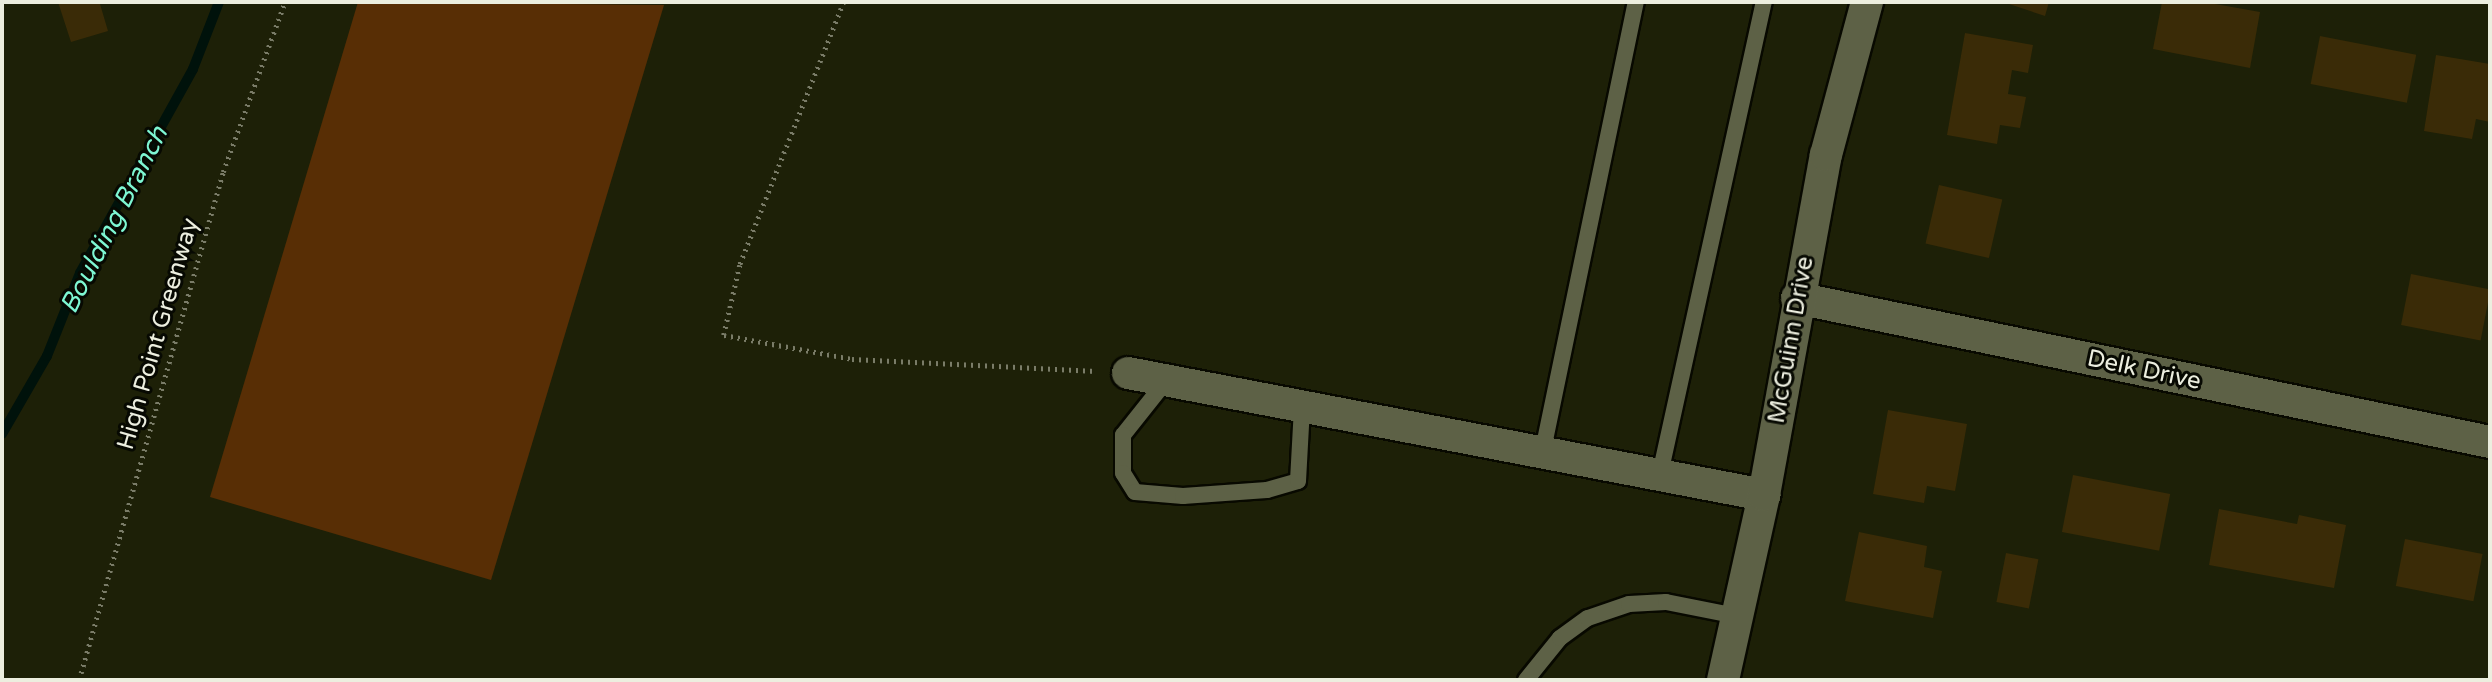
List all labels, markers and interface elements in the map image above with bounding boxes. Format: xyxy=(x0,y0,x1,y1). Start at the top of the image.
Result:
water label: Boulding Branch xyxy=(53,121,175,319)
street label: High Point Greenway xyxy=(111,215,205,453)
street label: McGuinn Drive xyxy=(1762,254,1820,426)
street label: Delk Drive xyxy=(2084,344,2204,396)

